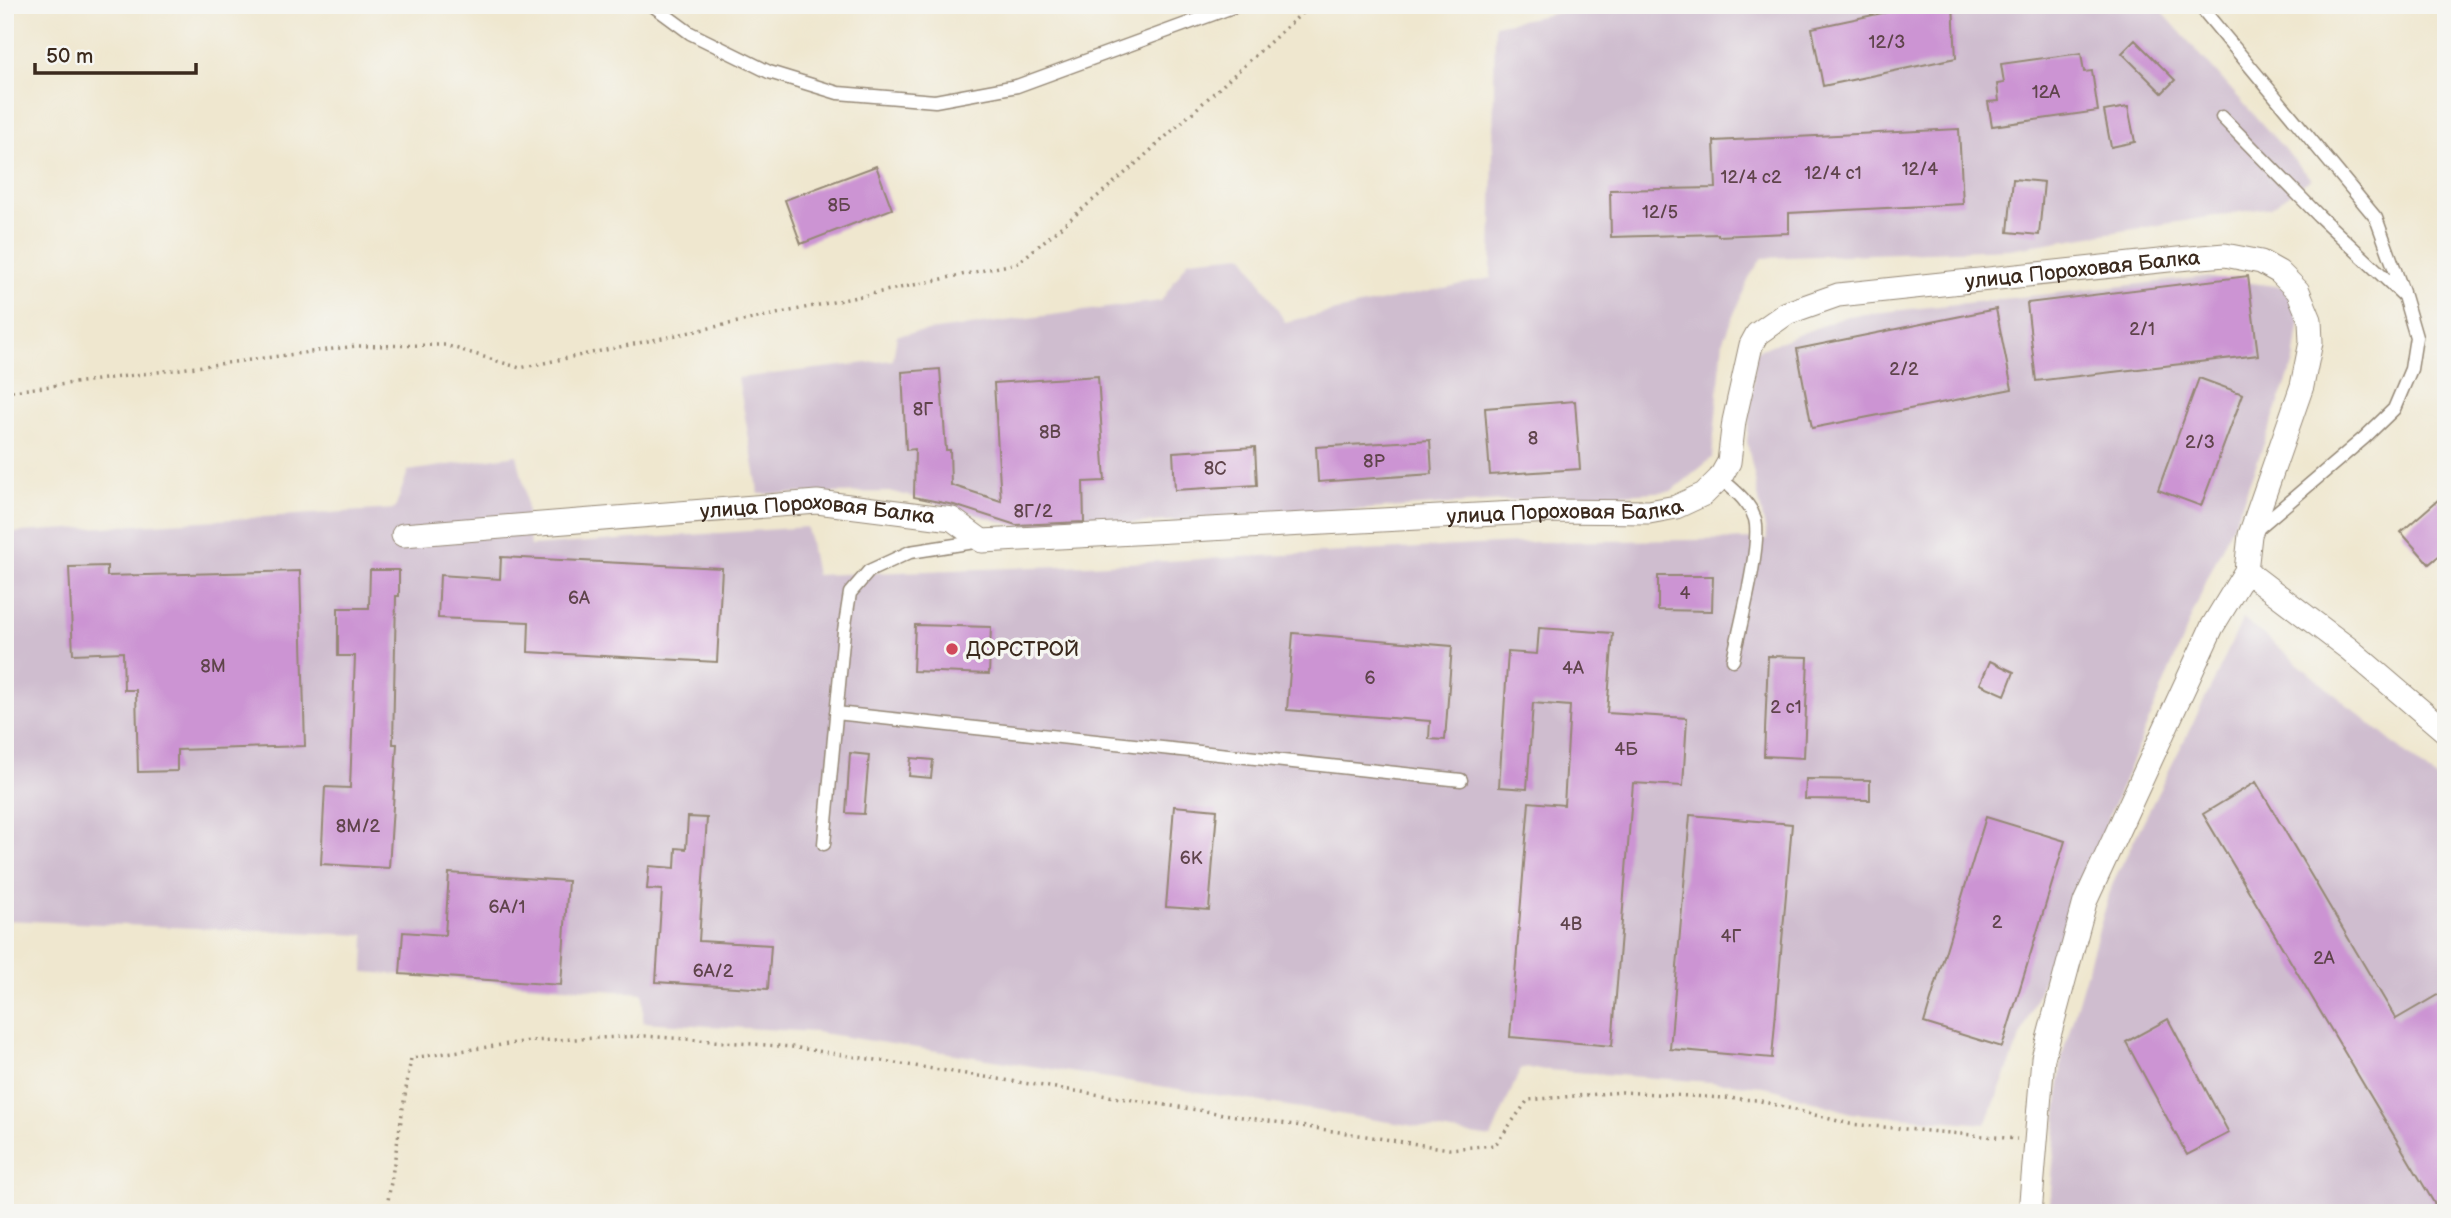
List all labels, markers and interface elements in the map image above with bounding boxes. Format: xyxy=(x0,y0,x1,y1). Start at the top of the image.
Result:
scale bar xyxy=(35,32,196,76)
house number: 12/3 xyxy=(1869,32,1905,53)
text: 50 m xyxy=(46,44,93,69)
house number: 12А xyxy=(2032,82,2060,103)
house number: 12/4 xyxy=(1902,159,1938,180)
house number: 12/4 с1 xyxy=(1804,163,1862,184)
house number: 12/4 с2 xyxy=(1720,167,1782,188)
house number: 8Б xyxy=(828,195,851,216)
house number: 12/5 xyxy=(1642,202,1678,223)
street label: улица Пороховая Балка xyxy=(1964,245,2202,294)
house number: 2/1 xyxy=(2129,319,2155,340)
house number: 2/2 xyxy=(1889,359,1919,380)
house number: 8Г xyxy=(913,399,933,420)
house number: 8В xyxy=(1039,422,1061,443)
house number: 8 xyxy=(1528,428,1538,449)
house number: 2/3 xyxy=(2185,432,2215,453)
house number: 8Р xyxy=(1363,451,1386,472)
house number: 8С xyxy=(1204,458,1226,479)
street label: улица Пороховая Балка xyxy=(699,490,937,530)
street label: улица Пороховая Балка xyxy=(1446,493,1688,530)
house number: 8Г/2 xyxy=(1013,501,1053,522)
house number: 4 xyxy=(1680,583,1691,604)
house number: 6А xyxy=(568,588,590,609)
place label: ДОРСТРОЙ xyxy=(966,637,1079,662)
marker: ДОРСТРОЙ xyxy=(944,641,960,657)
house number: 8М xyxy=(200,656,226,677)
house number: 4А xyxy=(1562,658,1584,679)
house number: 6 xyxy=(1365,668,1376,689)
house number: 2 с1 xyxy=(1770,697,1802,718)
house number: 4Б xyxy=(1614,739,1638,760)
house number: 8М/2 xyxy=(336,816,381,837)
house number: 6К xyxy=(1180,848,1203,869)
house number: 6А/1 xyxy=(488,897,526,918)
house number: 2 xyxy=(1992,912,2003,933)
house number: 4В xyxy=(1560,914,1582,935)
house number: 4Г xyxy=(1721,926,1742,947)
house number: 2А xyxy=(2313,948,2335,969)
house number: 6А/2 xyxy=(693,961,734,982)

